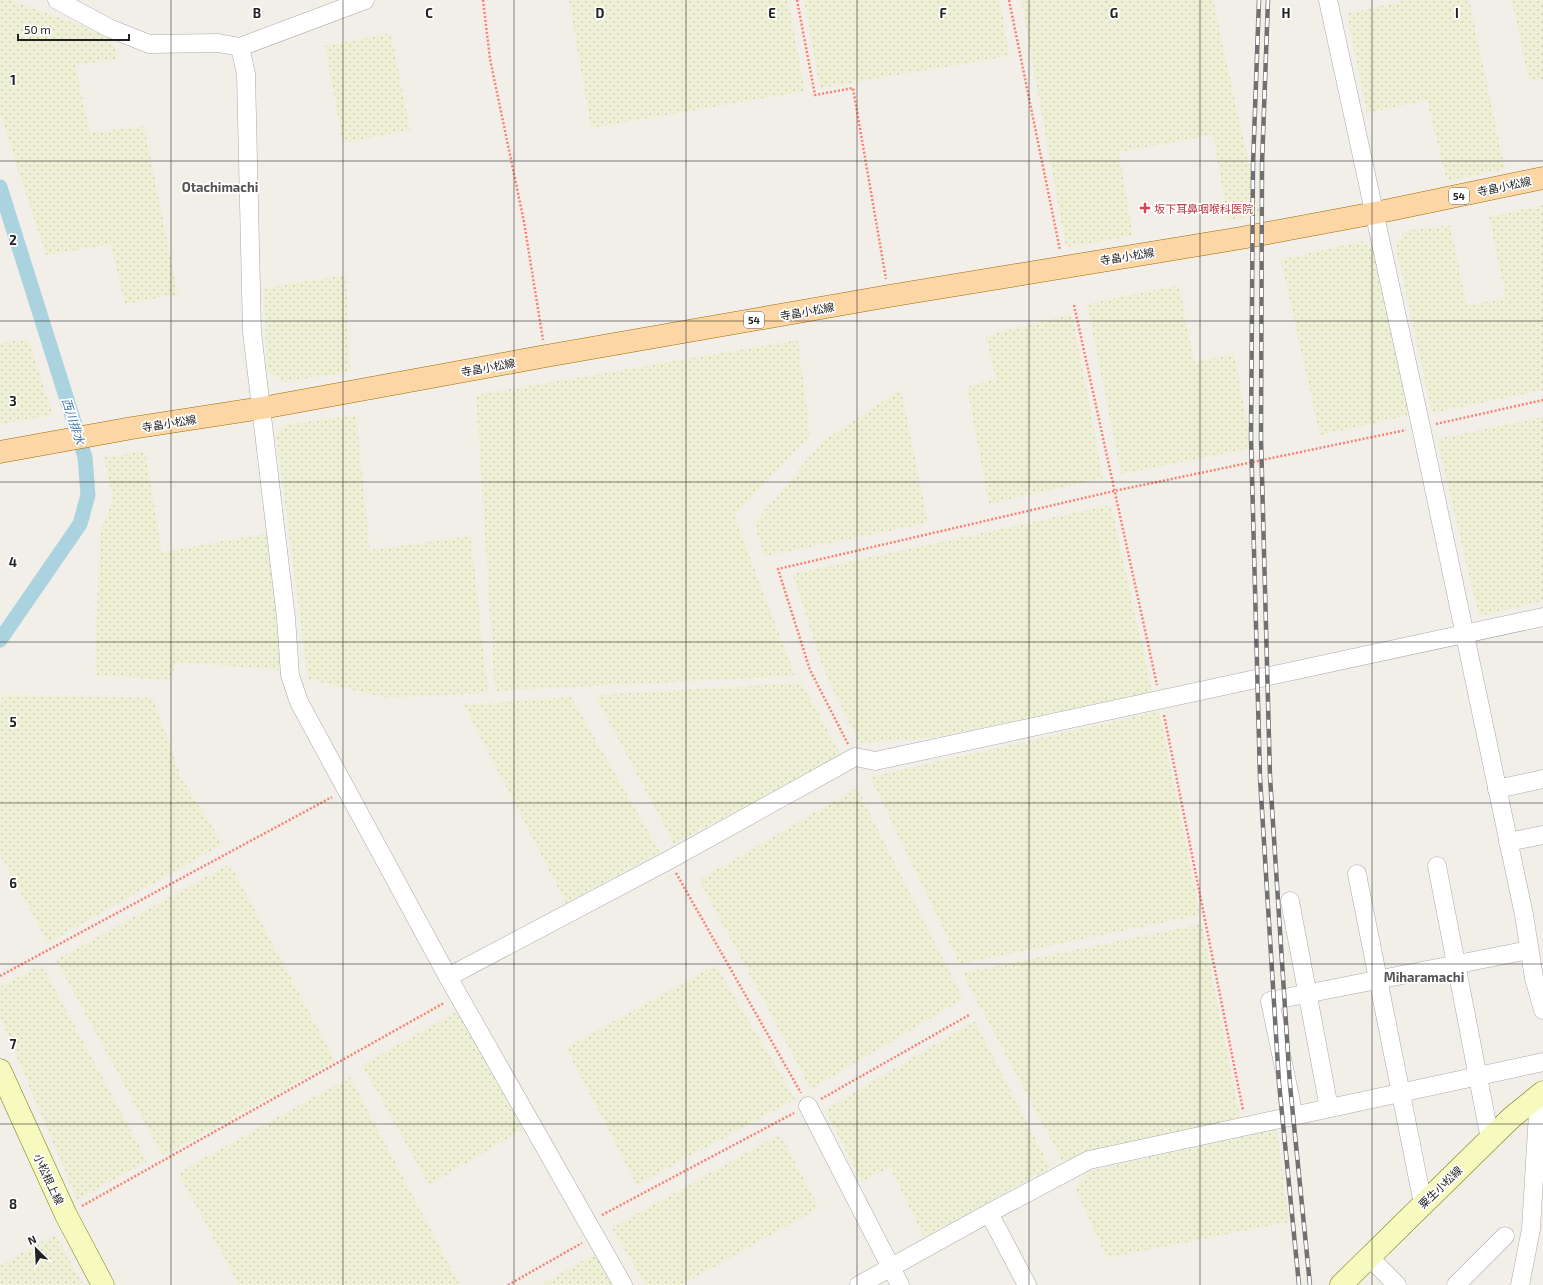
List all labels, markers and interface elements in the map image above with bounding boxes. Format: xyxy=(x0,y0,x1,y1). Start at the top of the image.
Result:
text: B xyxy=(253,5,261,21)
text: C xyxy=(425,5,433,21)
text: D xyxy=(596,5,605,21)
text: E xyxy=(768,5,776,21)
text: F xyxy=(939,5,947,21)
text: G xyxy=(1110,5,1118,21)
text: H xyxy=(1282,5,1291,21)
text: I xyxy=(1455,5,1459,21)
scale bar xyxy=(18,16,129,42)
text: 50 m xyxy=(24,22,51,36)
text: 1 xyxy=(10,72,16,88)
street label: 寺畠小松線 xyxy=(1476,174,1532,198)
district label: Otachimachi xyxy=(182,179,258,195)
road number: 54 xyxy=(1449,188,1469,204)
marker: 坂下耳鼻咽喉科医院 xyxy=(1139,202,1151,214)
place label: 坂下耳鼻咽喉科医院 xyxy=(1154,202,1253,215)
text: 2 xyxy=(9,232,17,248)
street label: 寺畠小松線 xyxy=(1099,245,1155,267)
street label: 寺畠小松線 xyxy=(779,300,835,322)
road number: 54 xyxy=(744,312,764,328)
street label: 寺畠小松線 xyxy=(460,356,516,378)
text: 3 xyxy=(9,393,17,409)
water label: 西川排水 xyxy=(60,396,89,448)
street label: 寺畠小松線 xyxy=(141,412,197,434)
text: 4 xyxy=(9,554,17,570)
text: 5 xyxy=(9,714,17,730)
text: 6 xyxy=(9,875,17,891)
district label: Miharamachi xyxy=(1384,969,1464,985)
text: 7 xyxy=(10,1036,17,1052)
street label: 小松根上線 xyxy=(31,1151,67,1207)
street label: 粟生小松線 xyxy=(1416,1163,1464,1211)
text: 8 xyxy=(9,1196,17,1212)
north arrow xyxy=(16,1229,56,1269)
text: N xyxy=(25,1232,38,1247)

